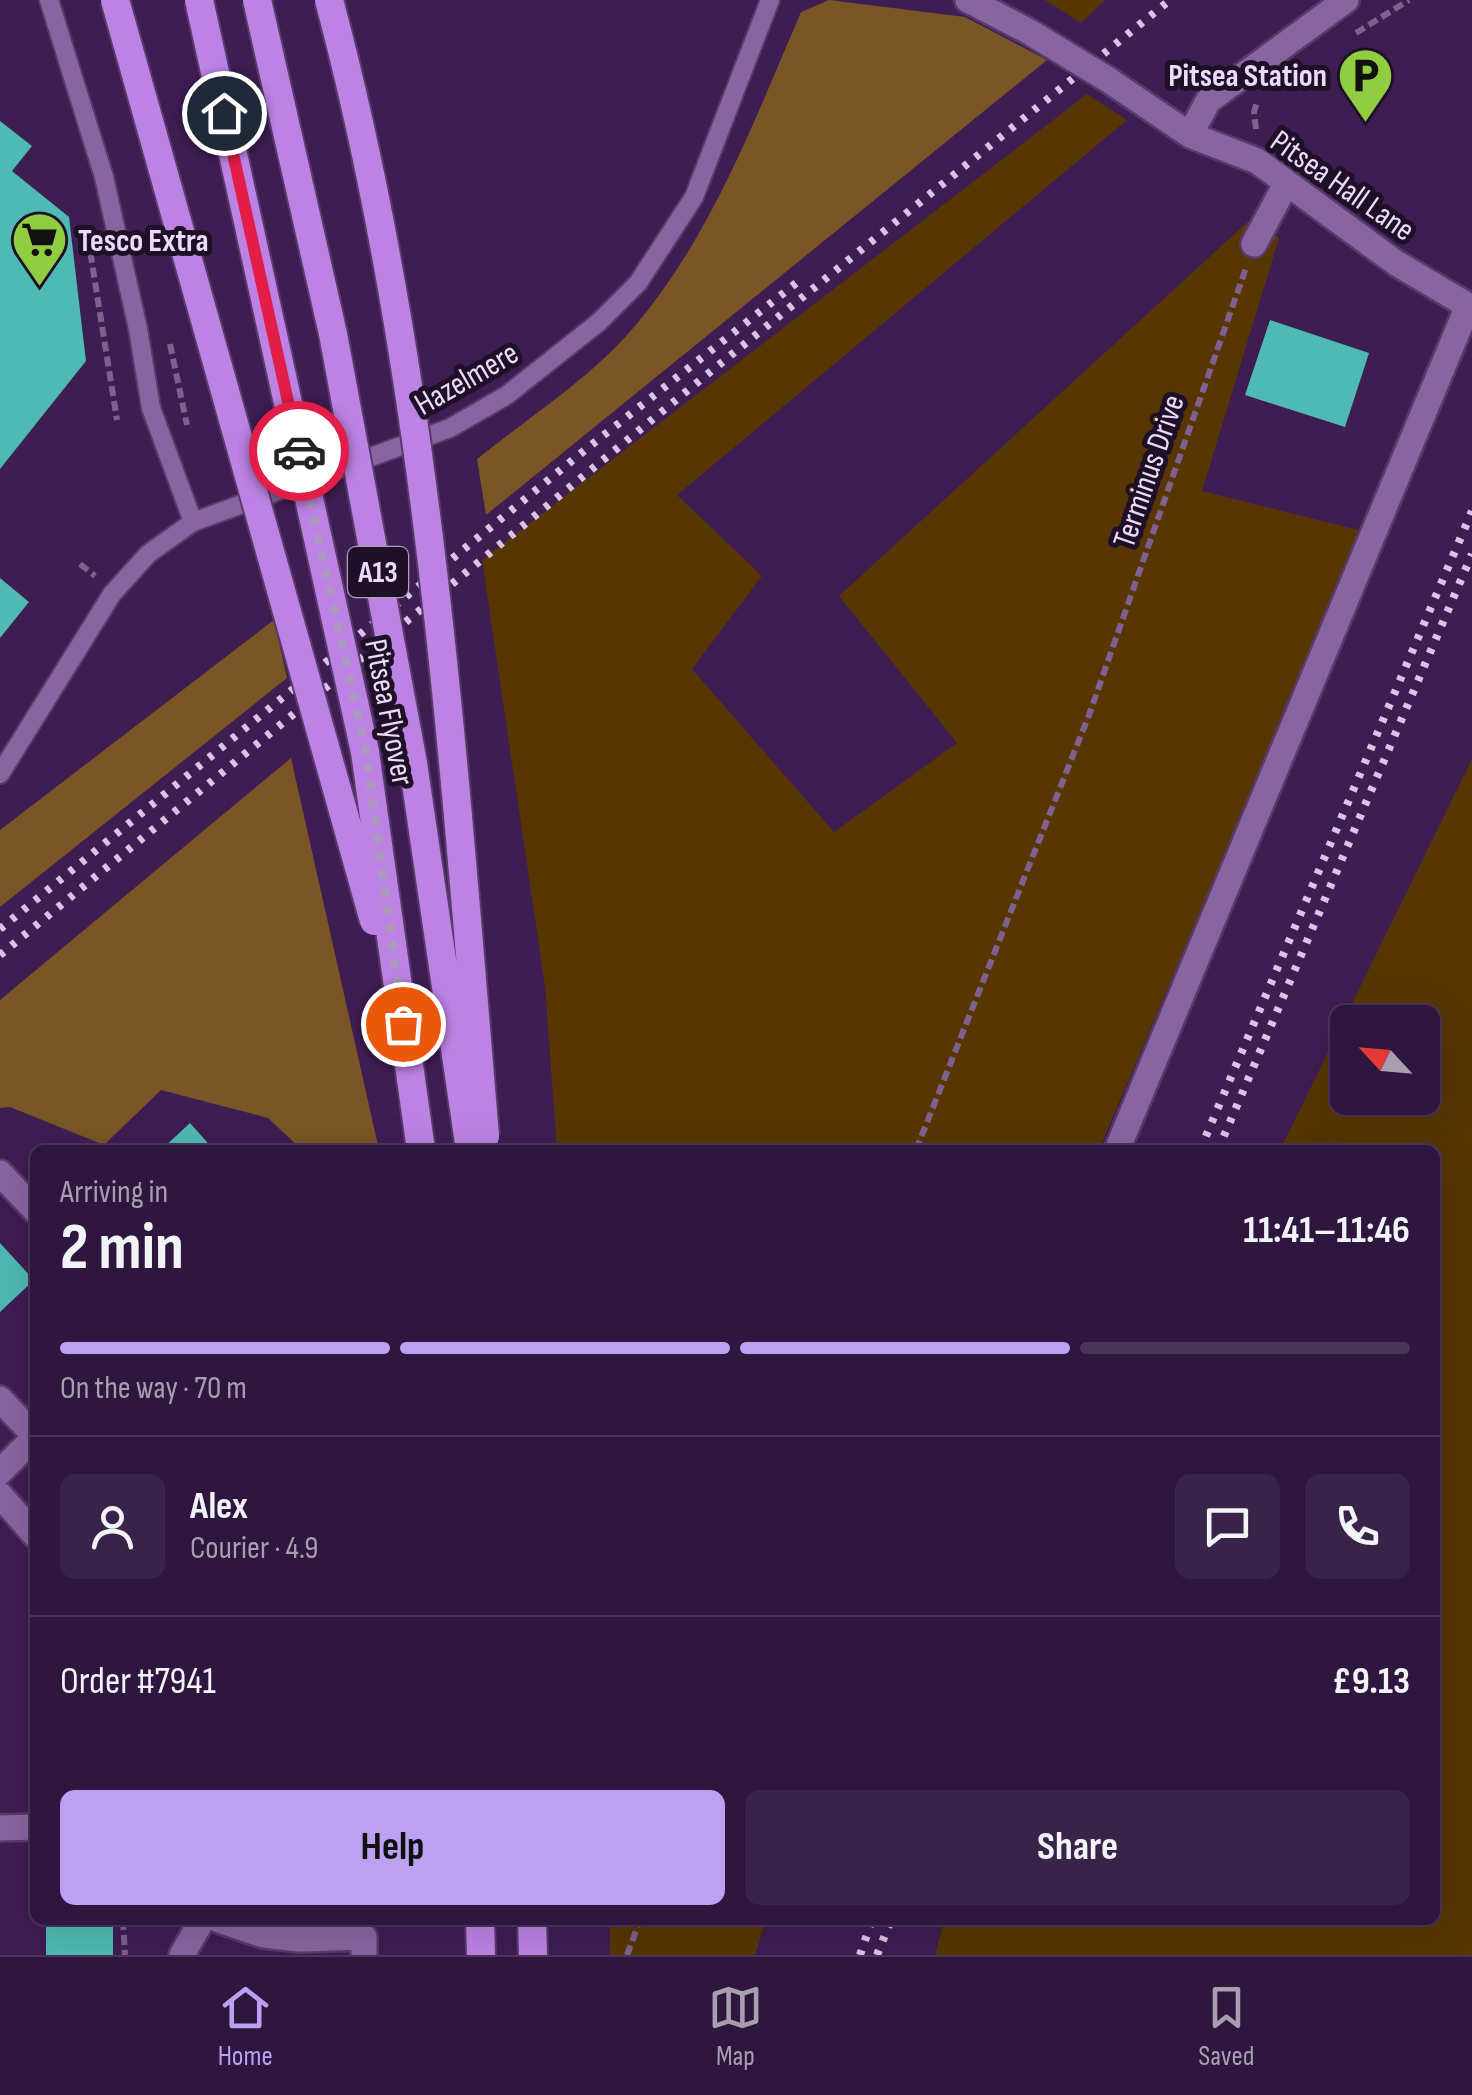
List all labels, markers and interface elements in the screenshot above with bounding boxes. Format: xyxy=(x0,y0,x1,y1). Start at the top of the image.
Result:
parking icon: Pitsea Station xyxy=(1336,45,1396,124)
place label: Pitsea Station xyxy=(1168,57,1327,96)
pin xyxy=(182,71,267,156)
icon: home xyxy=(197,86,252,141)
street label: Pitsea Hall Lane xyxy=(1263,122,1422,250)
supermarket icon: Tesco Extra xyxy=(9,210,69,289)
place label: Tesco Extra xyxy=(78,222,209,261)
street label: Hazelmere xyxy=(408,334,526,425)
street label: Terminus Drive xyxy=(1105,390,1194,553)
courier xyxy=(249,401,349,501)
icon: car xyxy=(272,424,327,479)
road number: A13 xyxy=(348,547,408,597)
street label: Pitsea Flyover xyxy=(355,636,422,789)
pin xyxy=(361,982,446,1067)
icon: bag xyxy=(376,997,431,1052)
north arrow xyxy=(1330,1005,1440,1115)
map controls xyxy=(1330,1005,1440,1115)
text: Arriving in xyxy=(60,1173,168,1212)
text: 11:41–11:46 xyxy=(1243,1208,1410,1253)
text: 2 min xyxy=(60,1210,184,1288)
text: On the way · 70 m xyxy=(60,1369,247,1408)
button: person xyxy=(60,1474,165,1579)
button: chat xyxy=(1175,1474,1280,1579)
button: phone xyxy=(1305,1474,1410,1579)
text: Alex xyxy=(190,1484,248,1529)
text: Courier · 4.9 xyxy=(190,1529,318,1568)
text: Order #7941 xyxy=(60,1659,216,1704)
text: £9.13 xyxy=(1332,1659,1410,1704)
button: Help xyxy=(60,1790,725,1905)
button: Share xyxy=(745,1790,1410,1905)
tab: Home xyxy=(218,1980,273,2073)
tab: Map xyxy=(708,1980,763,2073)
tab: Saved xyxy=(1198,1980,1254,2073)

